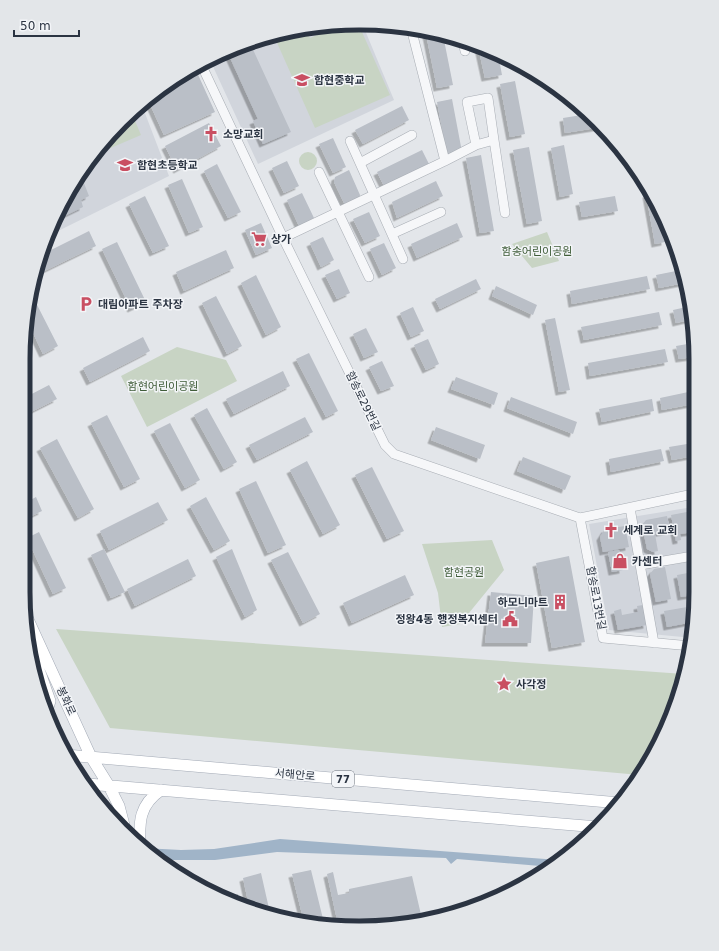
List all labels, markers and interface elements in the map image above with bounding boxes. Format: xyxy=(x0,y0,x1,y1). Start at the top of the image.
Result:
scale bar xyxy=(14,12,79,38)
text: 50 m xyxy=(20,19,51,33)
school or university icon: 함현중학교 xyxy=(293,71,311,89)
place label: 함현중학교 xyxy=(314,74,365,87)
church icon: 소망교회 xyxy=(202,125,220,143)
place label: 소망교회 xyxy=(223,128,263,141)
school or university icon: 함현초등학교 xyxy=(116,156,134,174)
place label: 함현초등학교 xyxy=(137,159,198,172)
supermarket icon: 상가 xyxy=(250,230,268,248)
place label: 상가 xyxy=(271,233,291,246)
park label: 함송어린이공원 xyxy=(502,245,572,258)
parking icon: 대림아파트 주차장 xyxy=(77,295,95,313)
place label: 대림아파트 주차장 xyxy=(98,298,183,311)
street label: 함송로29번길 xyxy=(343,369,383,433)
park label: 함현어린이공원 xyxy=(128,380,198,393)
church icon: 세계로 교회 xyxy=(602,521,620,539)
place label: 세계로 교회 xyxy=(623,524,677,537)
shop icon: 카센터 xyxy=(611,552,629,570)
place label: 카센터 xyxy=(632,555,662,568)
street label: 함송로13번길 xyxy=(583,565,609,631)
park label: 함현공원 xyxy=(444,566,484,579)
building icon: 하모니마트 xyxy=(551,593,569,611)
place label: 하모니마트 xyxy=(497,596,548,609)
public building icon: 정왕4동 행정복지센터 xyxy=(501,610,519,628)
place label: 정왕4동 행정복지센터 xyxy=(395,613,498,626)
place icon: 사각정 xyxy=(495,675,513,693)
place label: 사각정 xyxy=(516,678,546,691)
street label: 봉화로 xyxy=(54,684,78,718)
street label: 서해안로 xyxy=(274,767,316,783)
road number: 77 xyxy=(332,771,354,787)

